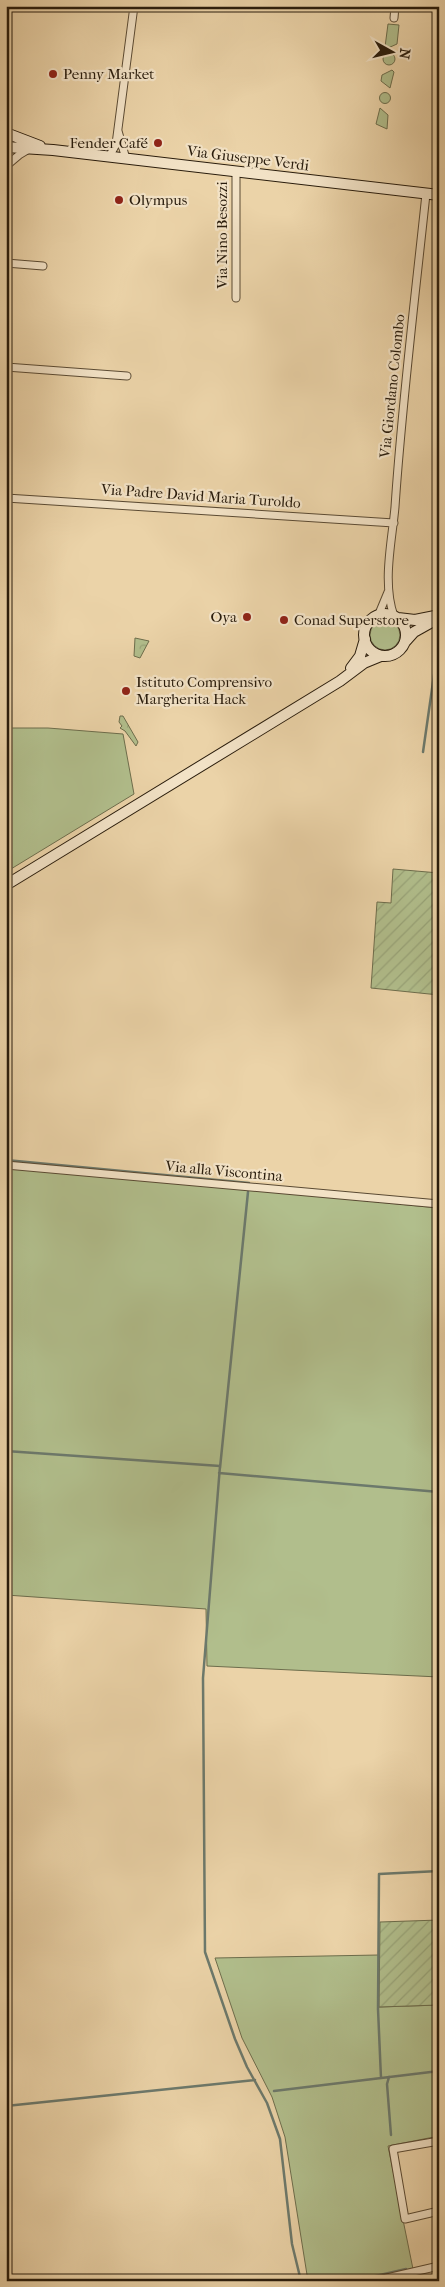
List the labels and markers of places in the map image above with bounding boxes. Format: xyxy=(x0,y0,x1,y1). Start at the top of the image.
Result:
place label: Penny Market xyxy=(63,65,155,83)
marker: Penny Market xyxy=(47,68,59,80)
place label: Fender Café xyxy=(70,134,149,152)
marker: Fender Café xyxy=(152,137,164,149)
place label: Olympus xyxy=(129,191,188,209)
marker: Olympus xyxy=(113,194,125,206)
place label: Oya xyxy=(210,608,238,626)
marker: Oya xyxy=(241,611,253,623)
place label: Conad Superstore xyxy=(294,611,409,629)
marker: Conad Superstore xyxy=(278,614,290,626)
place label: Istituto Comprensivo Margherita Hack xyxy=(136,673,273,708)
marker: Istituto Comprensivo Margherita Hack xyxy=(120,685,132,697)

